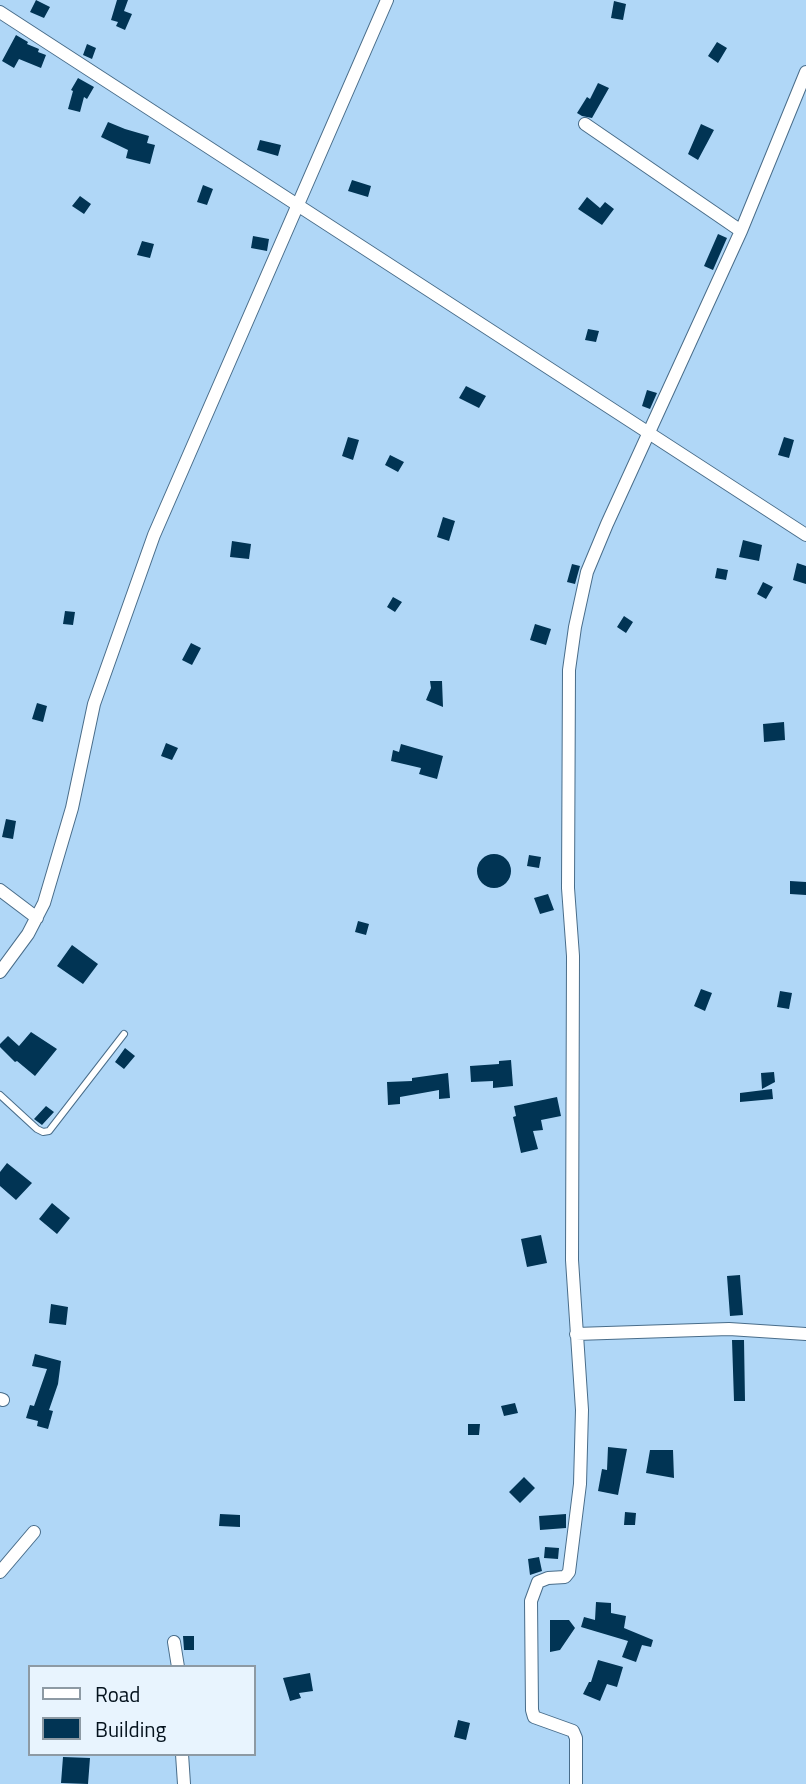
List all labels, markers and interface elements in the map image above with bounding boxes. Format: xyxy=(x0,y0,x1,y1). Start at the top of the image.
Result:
legend xyxy=(28,1665,256,1756)
text: Road xyxy=(95,1678,140,1710)
text: Building xyxy=(95,1713,166,1745)

